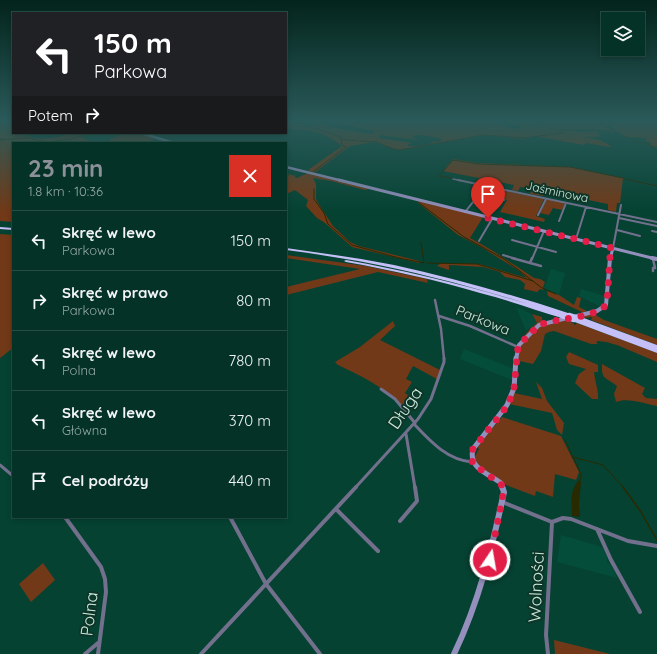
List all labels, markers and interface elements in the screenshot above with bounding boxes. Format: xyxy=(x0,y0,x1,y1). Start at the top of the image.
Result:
map controls xyxy=(601,12,645,56)
button: layers xyxy=(601,12,645,56)
text: 150 m xyxy=(94,25,172,60)
icon: left xyxy=(28,28,80,80)
text: Parkowa xyxy=(94,60,167,83)
icon: right xyxy=(81,104,103,126)
text: Potem xyxy=(28,106,73,125)
text: 23 min xyxy=(28,153,103,183)
button: close xyxy=(229,155,271,197)
pin xyxy=(471,177,505,218)
street label: Jaśminowa xyxy=(524,178,590,205)
text: 1.8 km · 10:36 xyxy=(28,183,103,199)
icon: arrive xyxy=(477,183,499,205)
text: Skręć w lewo xyxy=(62,223,156,242)
icon: left xyxy=(28,230,50,252)
text: 150 m xyxy=(231,231,271,250)
text: Parkowa xyxy=(62,242,115,258)
text: Skręć w prawo xyxy=(62,283,168,302)
icon: right xyxy=(28,290,50,312)
text: 80 m xyxy=(236,291,271,310)
street label: Parkowa xyxy=(453,301,513,339)
text: Parkowa xyxy=(62,302,115,318)
text: Skręć w lewo xyxy=(62,343,156,362)
icon: left xyxy=(28,350,50,372)
text: 780 m xyxy=(229,351,271,370)
text: Polna xyxy=(62,362,96,378)
street label: Długa xyxy=(383,383,426,433)
text: Skręć w lewo xyxy=(62,403,156,422)
icon: left xyxy=(28,410,50,432)
text: 370 m xyxy=(229,411,271,430)
text: Główna xyxy=(62,422,107,438)
icon: arrive xyxy=(28,470,50,492)
text: Cel podróży xyxy=(62,471,149,490)
text: 440 m xyxy=(228,471,271,490)
position arrow xyxy=(469,539,511,581)
street label: Wolności xyxy=(523,551,548,623)
street label: Polna xyxy=(75,591,102,637)

